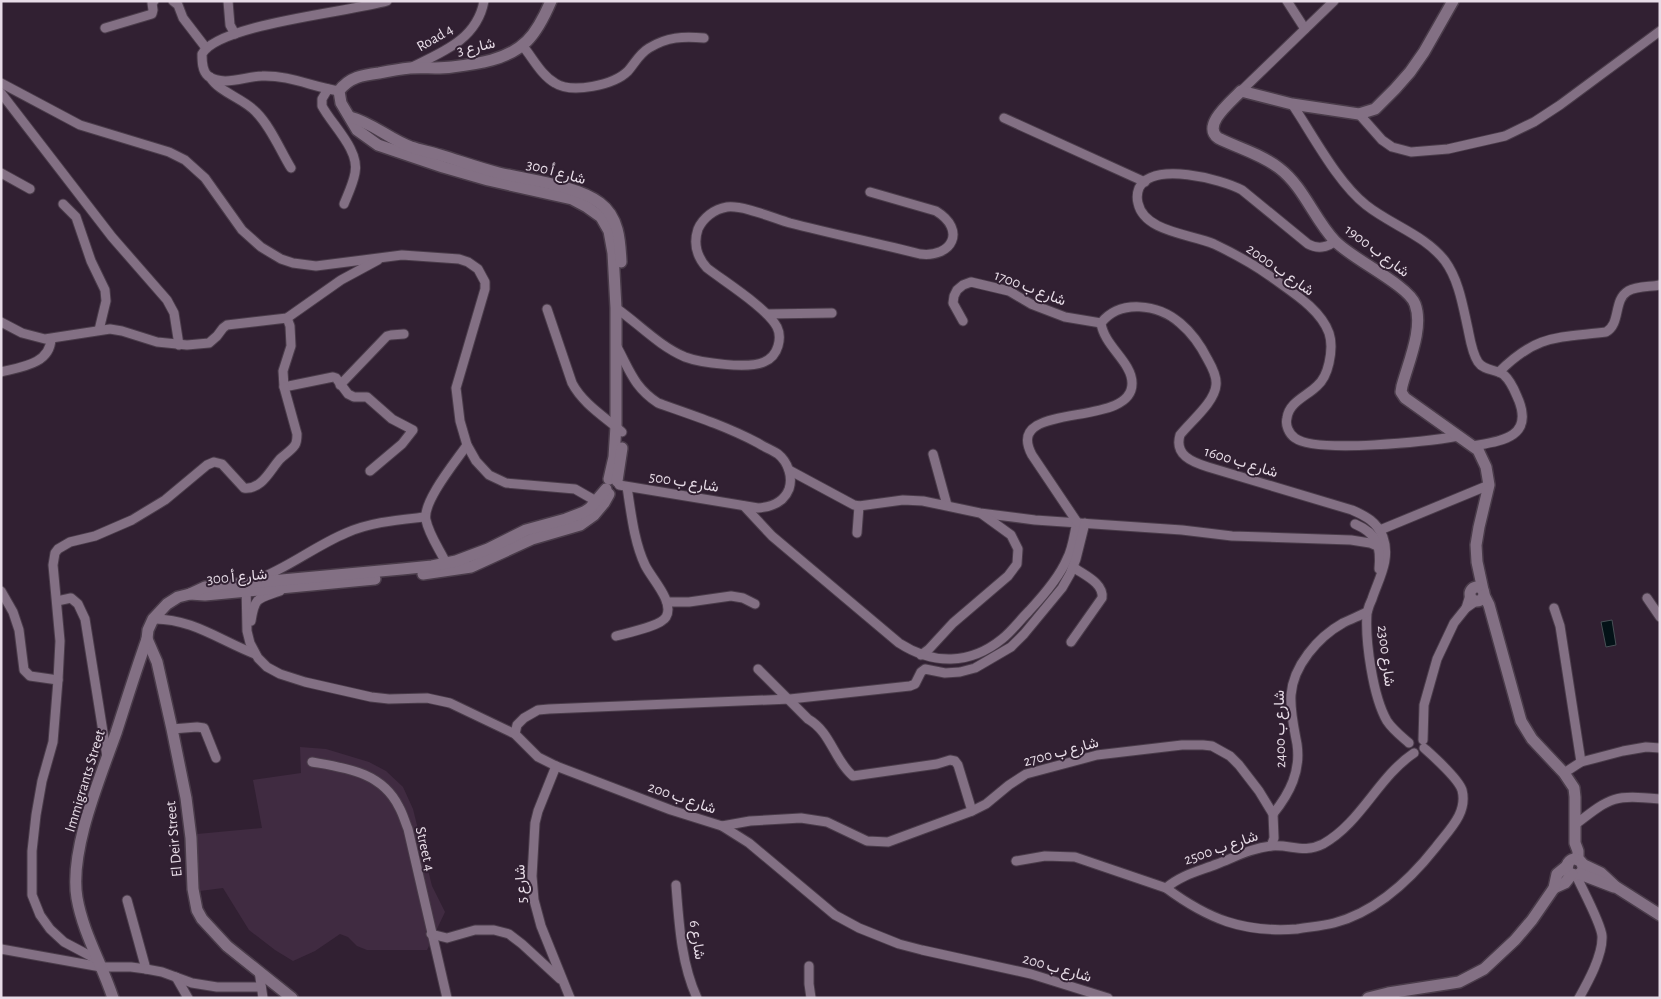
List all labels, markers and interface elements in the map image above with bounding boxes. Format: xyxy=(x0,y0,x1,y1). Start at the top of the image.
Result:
street label: Road 4 xyxy=(414,22,456,54)
street label: شارع 3 xyxy=(455,36,497,61)
street label: شارع أ 300 xyxy=(524,156,588,190)
street label: شارع ب 1900 xyxy=(1340,222,1412,282)
street label: شارع ب 2000 xyxy=(1242,241,1317,301)
street label: شارع ب 1700 xyxy=(991,267,1068,311)
street label: شارع ب 1600 xyxy=(1201,444,1280,483)
street label: شارع ب 500 xyxy=(648,469,720,498)
street label: شارع أ 300 xyxy=(206,566,268,590)
street label: شارع 2300 xyxy=(1372,625,1397,688)
street label: شارع ب 2400 xyxy=(1272,690,1291,768)
street label: Immigrants Street xyxy=(62,728,108,834)
street label: شارع ب 2700 xyxy=(1022,735,1101,772)
street label: شارع ب 200 xyxy=(645,779,718,820)
street label: El Deir Street xyxy=(163,800,185,878)
street label: Street 4 xyxy=(413,825,437,873)
street label: شارع ب 2500 xyxy=(1182,828,1261,870)
street label: شارع 5 xyxy=(512,864,533,904)
street label: شارع 6 xyxy=(684,919,708,961)
street label: شارع ب 200 xyxy=(1020,951,1093,988)

